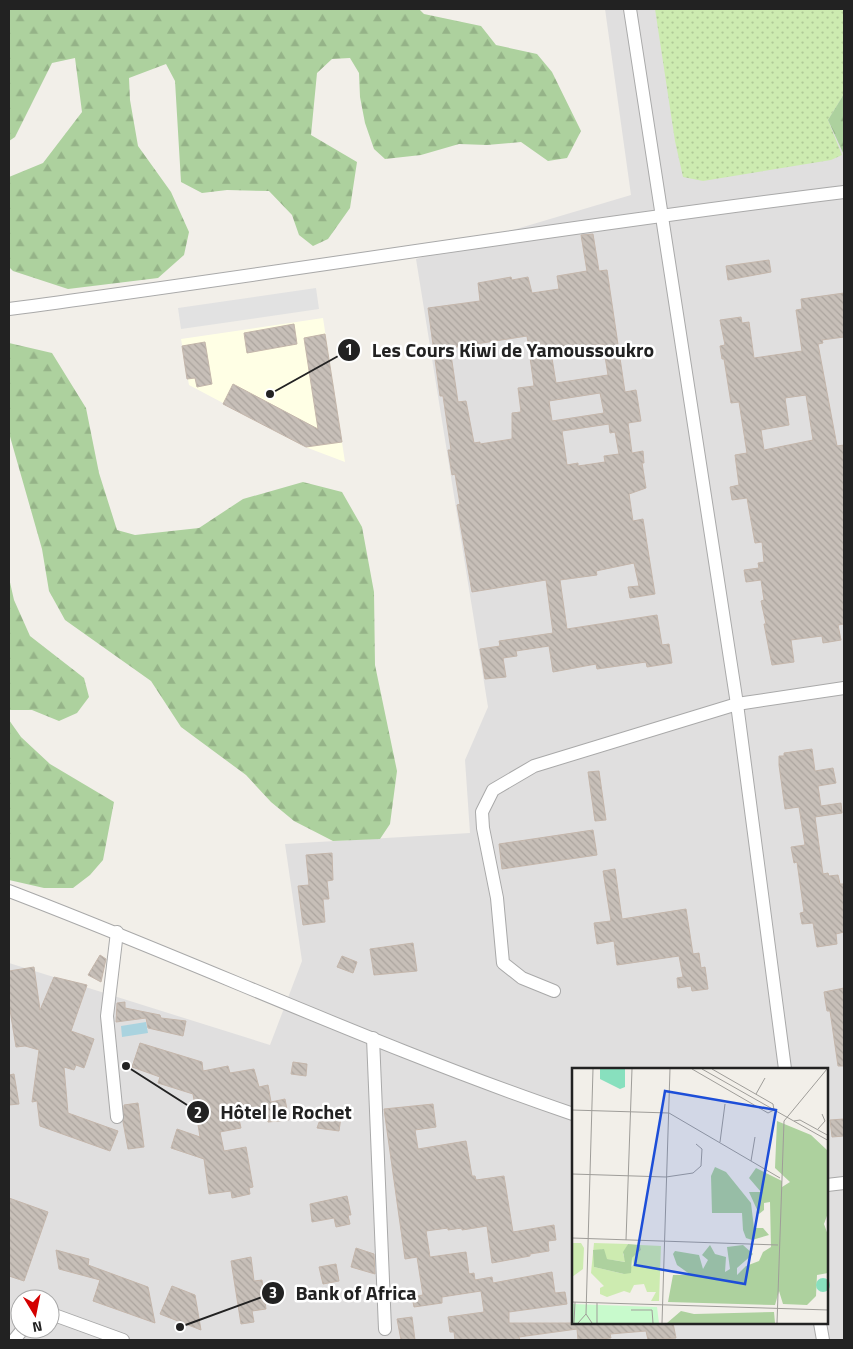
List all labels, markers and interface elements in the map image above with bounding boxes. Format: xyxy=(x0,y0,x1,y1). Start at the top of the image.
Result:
callout: Les Cours Kiwi de Yamoussoukro xyxy=(337,332,664,367)
text: Les Cours Kiwi de Yamoussoukro xyxy=(372,334,654,365)
text: 1 xyxy=(345,338,353,361)
inset map xyxy=(572,1068,828,1324)
callout: Hôtel le Rochet xyxy=(186,1095,362,1130)
text: Hôtel le Rochet xyxy=(220,1096,352,1127)
text: 2 xyxy=(194,1101,202,1124)
callout: Bank of Africa xyxy=(260,1275,426,1310)
text: Bank of Africa xyxy=(295,1277,417,1308)
text: 3 xyxy=(269,1281,277,1304)
north arrow xyxy=(10,1289,60,1339)
text: N xyxy=(31,1316,44,1338)

